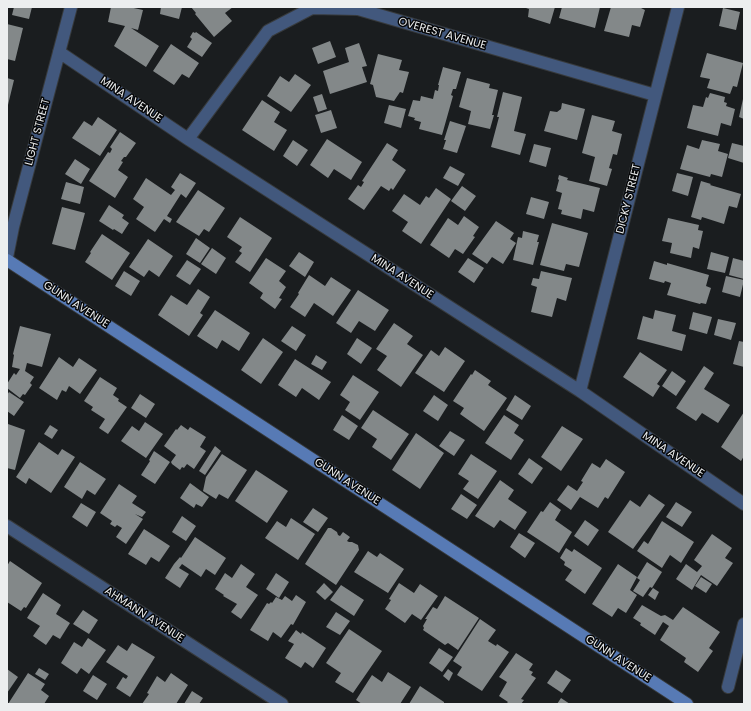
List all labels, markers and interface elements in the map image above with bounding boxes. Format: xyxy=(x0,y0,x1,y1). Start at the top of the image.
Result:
street label: OVEREST AVENUE xyxy=(397,15,487,53)
street label: MINA AVENUE xyxy=(98,75,164,125)
street label: LIGHT STREET xyxy=(23,97,53,167)
street label: DICKY STREET xyxy=(614,163,644,235)
street label: MINA AVENUE xyxy=(368,252,436,302)
street label: GUNN AVENUE xyxy=(41,279,111,331)
street label: MINA AVENUE xyxy=(640,430,706,480)
street label: GUNN AVENUE xyxy=(312,456,382,508)
street label: AHMANN AVENUE xyxy=(102,585,186,645)
street label: GUNN AVENUE xyxy=(583,633,653,685)

